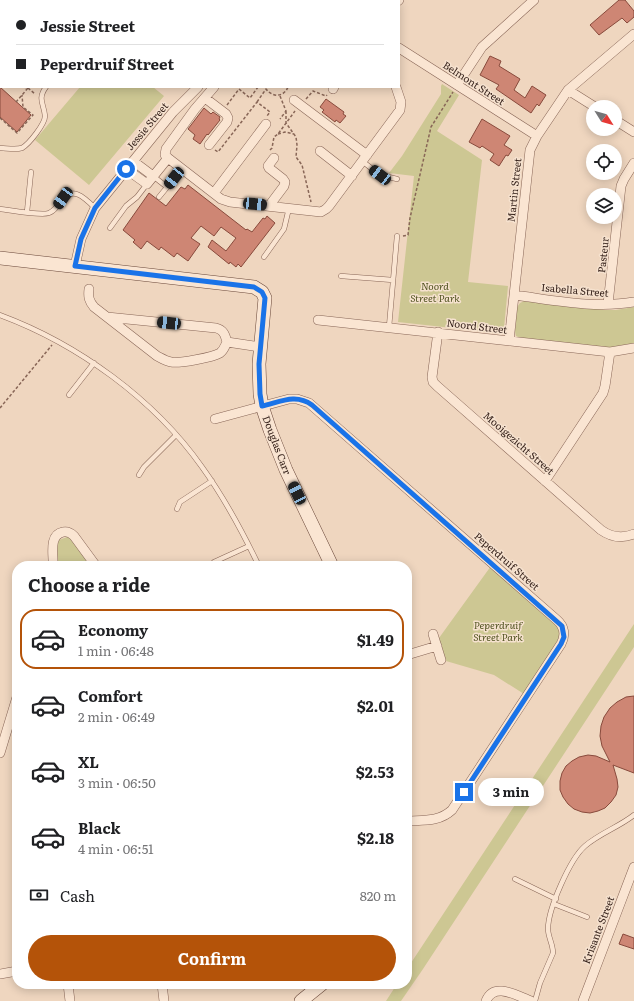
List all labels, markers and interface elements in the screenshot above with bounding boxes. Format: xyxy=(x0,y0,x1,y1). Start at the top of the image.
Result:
text: Jessie Street xyxy=(40,14,135,37)
text: Peperdruif Street xyxy=(40,52,174,75)
street label: Belmont Street xyxy=(440,57,508,108)
street label: Jessie Street xyxy=(122,98,171,153)
north arrow xyxy=(586,100,622,136)
map controls xyxy=(586,100,622,224)
button: locate xyxy=(586,144,622,180)
street label: Martin Street xyxy=(503,157,524,223)
route start xyxy=(117,160,135,178)
car xyxy=(367,163,393,187)
car xyxy=(162,165,186,191)
car xyxy=(51,185,75,211)
button: layers xyxy=(586,188,622,224)
car xyxy=(243,197,267,211)
street label: Pasteur xyxy=(593,236,612,274)
park label: Noord Street Park xyxy=(410,278,460,305)
street label: Isabella Street xyxy=(541,279,609,300)
street label: Noord Street xyxy=(446,314,508,337)
car xyxy=(156,316,182,330)
street label: Mooigezicht Street xyxy=(481,408,558,478)
street label: Douglas Carr xyxy=(259,413,296,477)
car xyxy=(286,480,308,506)
street label: Peperdruif Street xyxy=(471,528,543,593)
text: Choose a ride xyxy=(28,571,150,598)
park label: Peperdruif Street Park xyxy=(473,617,523,644)
text: Economy xyxy=(78,618,148,641)
icon: car xyxy=(30,621,66,657)
text: $1.49 xyxy=(357,628,394,651)
text: 1 min · 06:48 xyxy=(78,641,154,660)
text: Comfort xyxy=(78,684,143,707)
icon: car xyxy=(30,687,66,723)
text: $2.01 xyxy=(357,694,394,717)
text: 2 min · 06:49 xyxy=(78,707,155,726)
text: XL xyxy=(78,750,99,773)
icon: car xyxy=(30,753,66,789)
text: $2.53 xyxy=(356,760,394,783)
text: 3 min · 06:50 xyxy=(78,773,156,792)
callout: 3 min xyxy=(478,778,544,806)
text: 3 min xyxy=(493,782,529,801)
route end xyxy=(455,783,473,801)
text: Black xyxy=(78,816,121,839)
icon: car xyxy=(30,819,66,855)
text: $2.18 xyxy=(357,826,394,849)
text: 4 min · 06:51 xyxy=(78,839,154,858)
icon: cash xyxy=(28,884,50,906)
text: Cash xyxy=(60,884,95,907)
text: 820 m xyxy=(360,886,396,905)
street label: Krisante Street xyxy=(578,894,617,966)
button: Confirm xyxy=(28,935,396,981)

